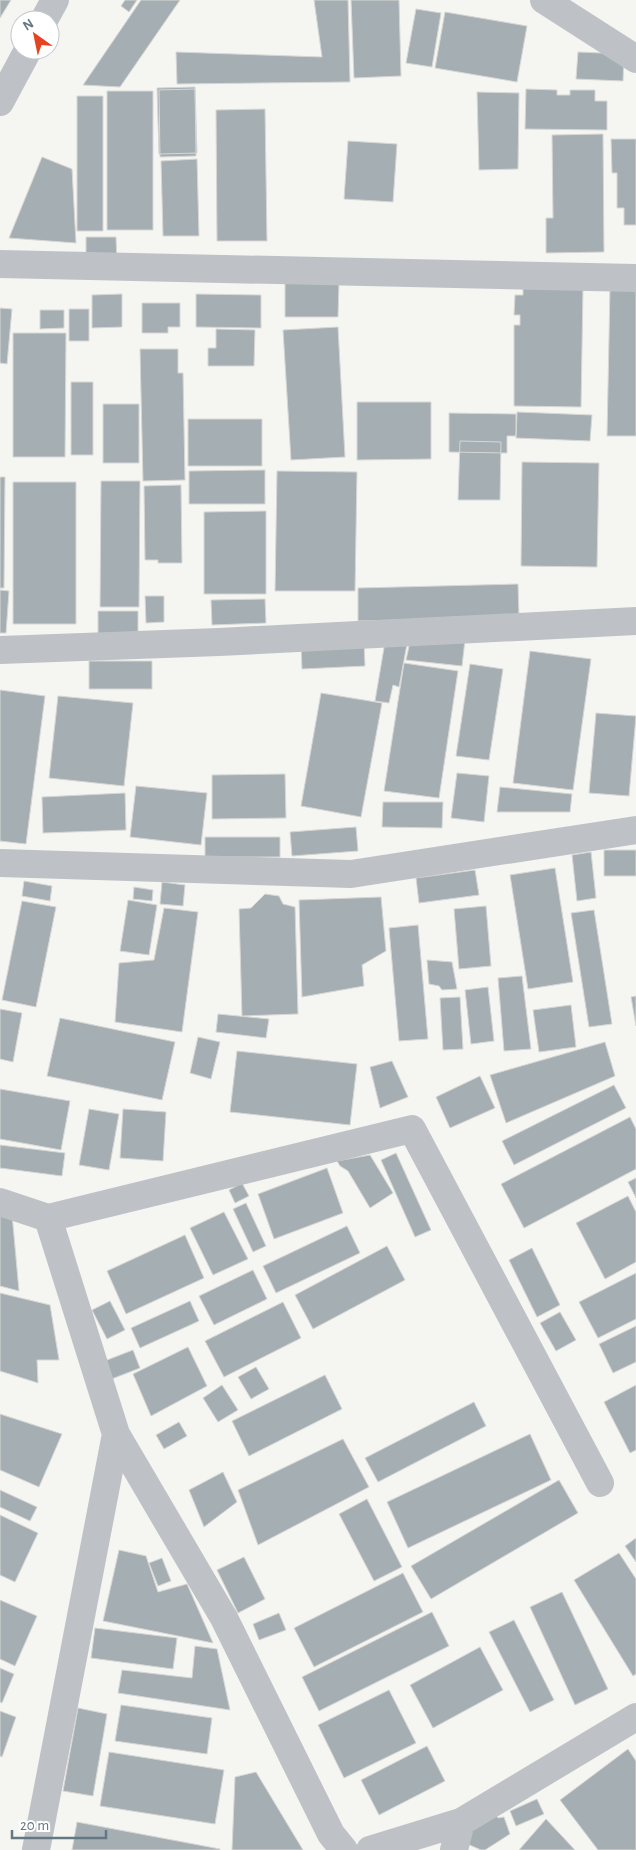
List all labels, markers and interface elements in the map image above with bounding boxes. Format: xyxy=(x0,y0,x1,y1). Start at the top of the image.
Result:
north arrow xyxy=(10,10,60,60)
text: N xyxy=(21,16,36,33)
scale bar xyxy=(12,1808,106,1840)
text: 20 m xyxy=(20,1818,49,1833)

